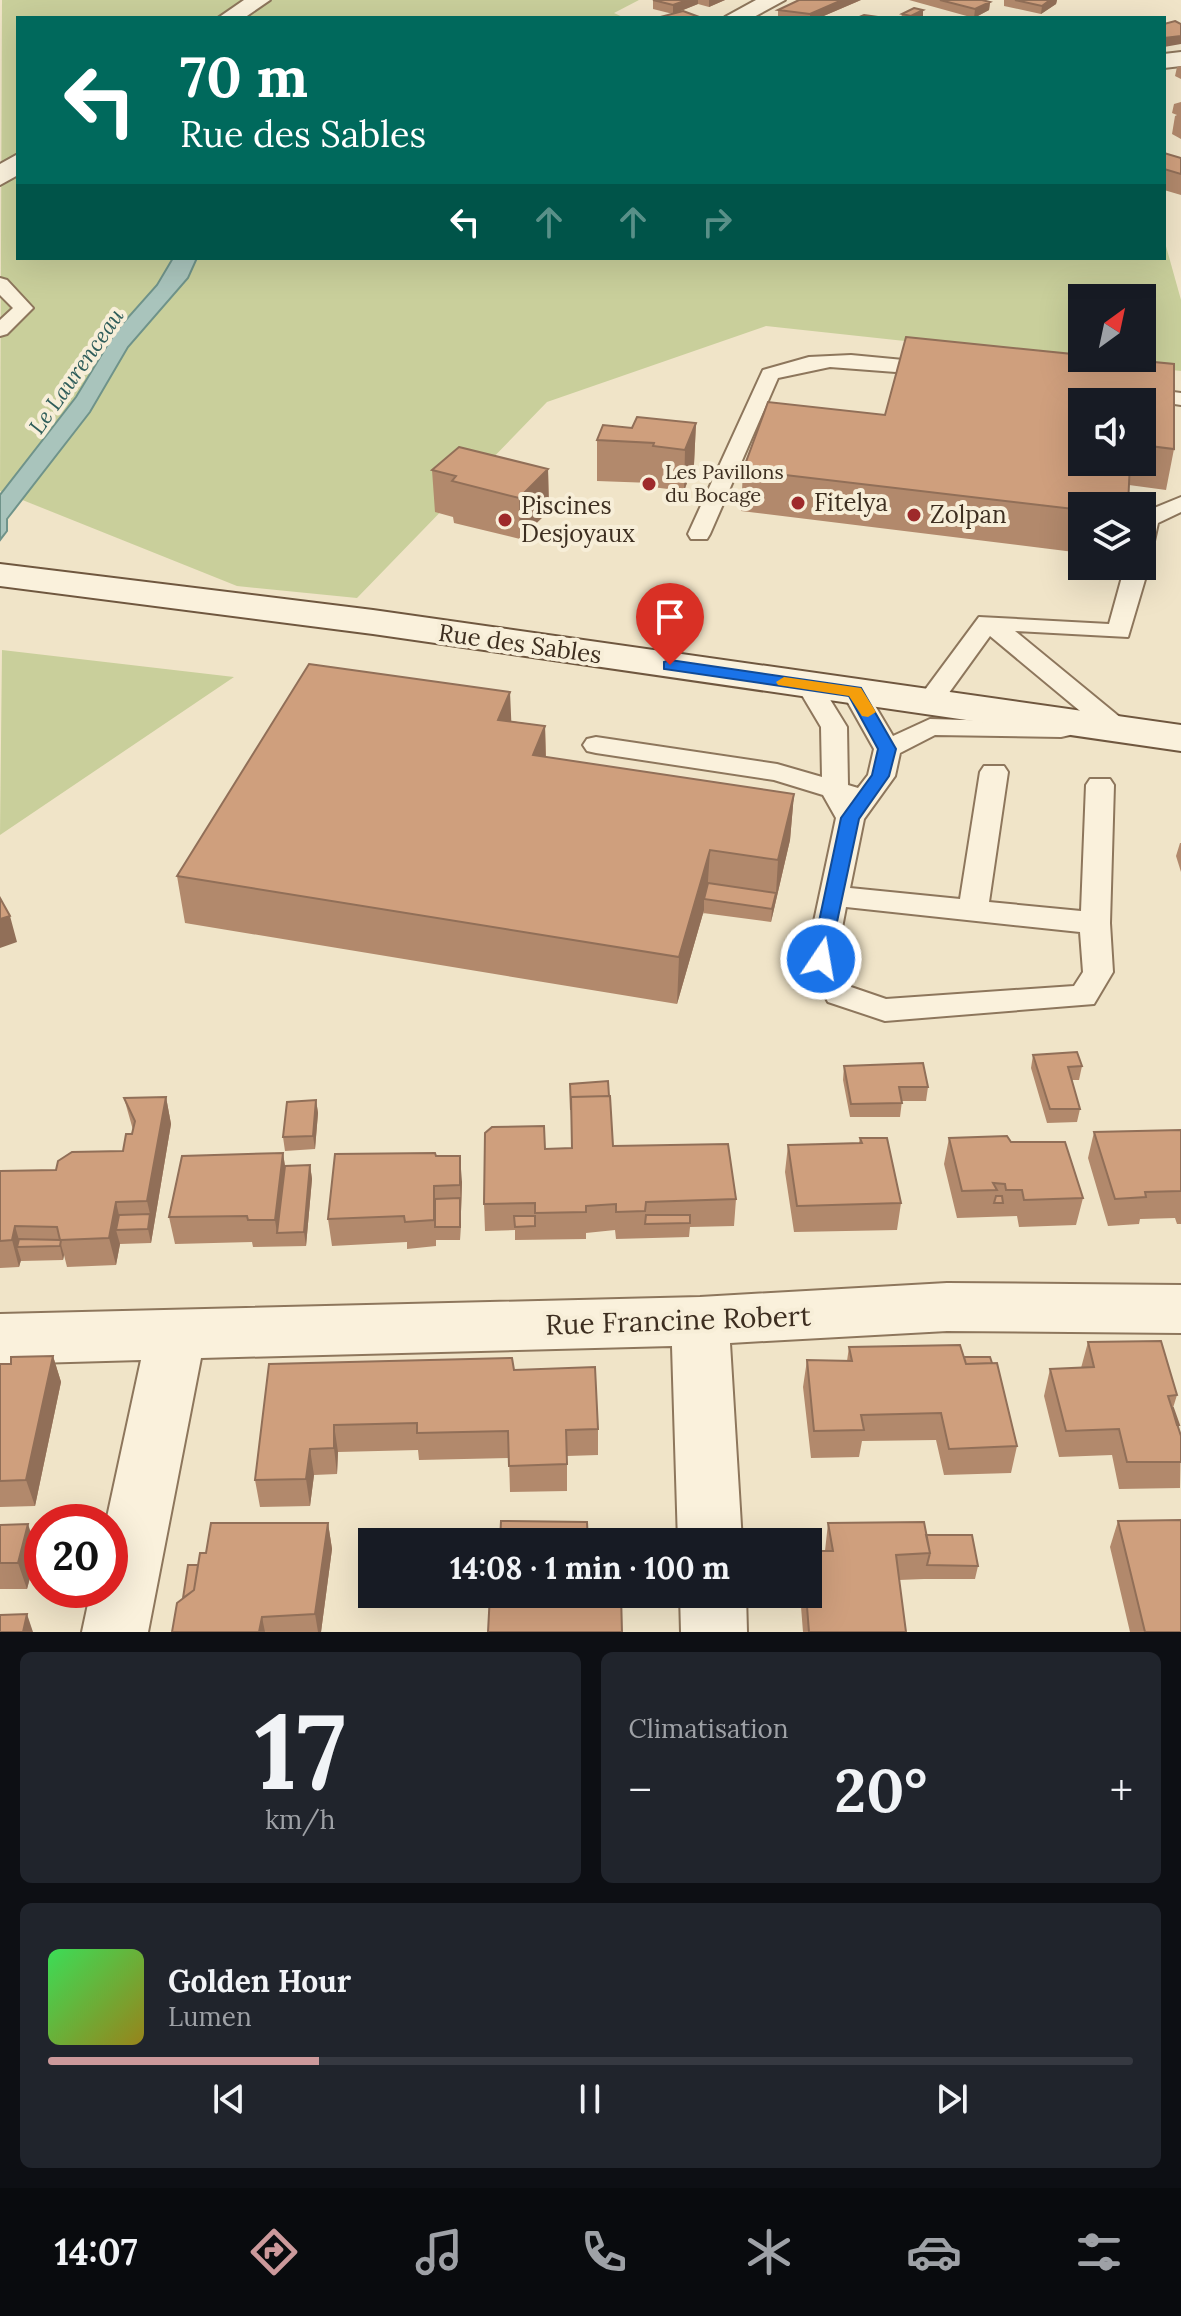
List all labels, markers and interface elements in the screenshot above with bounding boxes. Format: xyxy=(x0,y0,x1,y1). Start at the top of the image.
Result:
text: 70 m xyxy=(180,41,308,112)
icon: left xyxy=(48,48,152,152)
text: Rue des Sables xyxy=(180,111,426,157)
icon: left xyxy=(443,200,487,244)
icon: ahead xyxy=(527,200,571,244)
icon: ahead xyxy=(611,200,655,244)
icon: right xyxy=(695,200,739,244)
north arrow xyxy=(1068,284,1156,372)
map controls xyxy=(1068,284,1156,580)
water label: Le Laurenceau xyxy=(22,303,130,439)
button: sound xyxy=(1068,388,1156,476)
place label: Les Pavillons du Bocage xyxy=(665,459,784,507)
marker: Les Pavillons du Bocage xyxy=(640,475,658,493)
place label: Fitelya xyxy=(814,487,888,518)
place label: Piscines Desjoyaux xyxy=(521,490,635,549)
button: layers xyxy=(1068,492,1156,580)
marker: Fitelya xyxy=(789,494,807,512)
place label: Zolpan xyxy=(930,499,1007,530)
marker: Zolpan xyxy=(905,506,923,524)
marker: Piscines Desjoyaux xyxy=(496,511,514,529)
pin xyxy=(636,583,704,665)
icon: arrive xyxy=(648,595,692,639)
street label: Rue des Sables xyxy=(437,617,603,670)
position arrow xyxy=(779,917,863,1001)
street label: Rue Francine Robert xyxy=(544,1297,812,1343)
speed limit sign: 20 xyxy=(24,1504,128,1608)
text: 14:08 · 1 min · 100 m xyxy=(450,1549,730,1587)
text: 17 xyxy=(255,1684,346,1817)
text: Climatisation xyxy=(629,1712,789,1745)
text: 20° xyxy=(834,1752,927,1828)
text: − xyxy=(629,1762,652,1818)
text: + xyxy=(1110,1762,1133,1818)
text: km/h xyxy=(265,1803,335,1836)
text: Golden Hour xyxy=(168,1962,351,2000)
text: Lumen xyxy=(168,2000,252,2033)
icon: previous xyxy=(207,2077,251,2121)
icon: pause xyxy=(568,2077,612,2121)
icon: next xyxy=(930,2077,974,2121)
icon: directions xyxy=(246,2224,302,2280)
icon: music xyxy=(411,2224,467,2280)
icon: phone xyxy=(576,2224,632,2280)
icon: climate xyxy=(741,2224,797,2280)
icon: car xyxy=(906,2224,962,2280)
icon: filters xyxy=(1071,2224,1127,2280)
text: 14:07 xyxy=(54,2229,138,2275)

